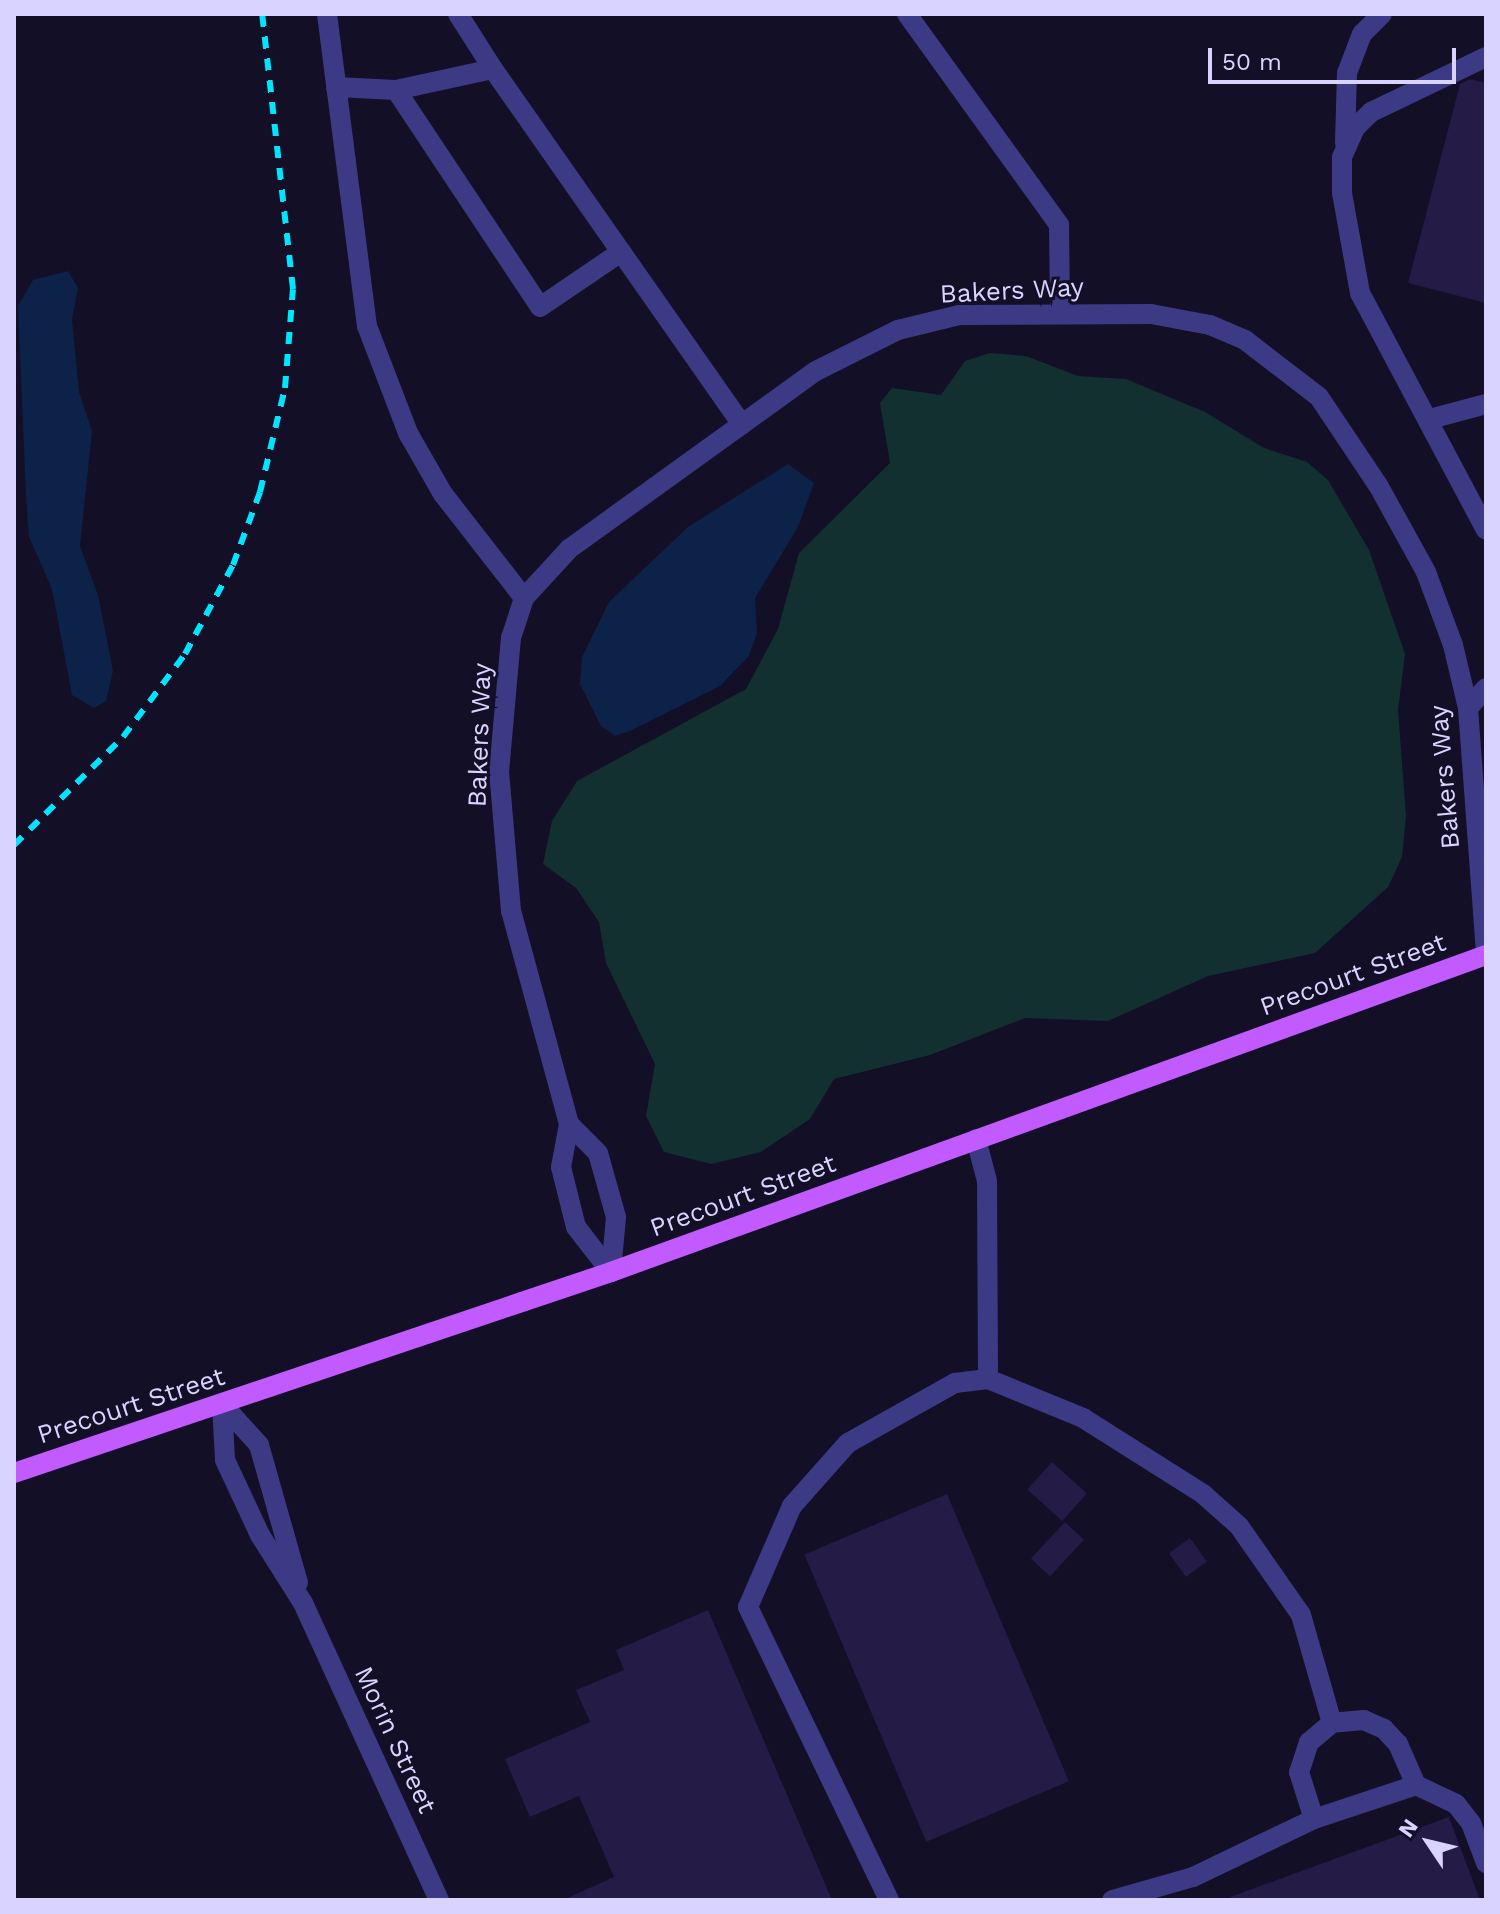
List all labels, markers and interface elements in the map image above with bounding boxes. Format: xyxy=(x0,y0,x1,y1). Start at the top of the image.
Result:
scale bar xyxy=(1212,32,1460,82)
text: 50 m xyxy=(1222,48,1282,76)
street label: Bakers Way xyxy=(939,272,1085,310)
street label: Bakers Way xyxy=(462,662,498,808)
street label: Bakers Way xyxy=(1423,703,1467,851)
street label: Precourt Street xyxy=(1256,927,1450,1023)
street label: Precourt Street xyxy=(646,1148,840,1244)
street label: Precourt Street xyxy=(33,1361,229,1451)
street label: Morin Street xyxy=(347,1662,443,1818)
north arrow xyxy=(1388,1802,1468,1882)
text: N xyxy=(1393,1814,1423,1842)

